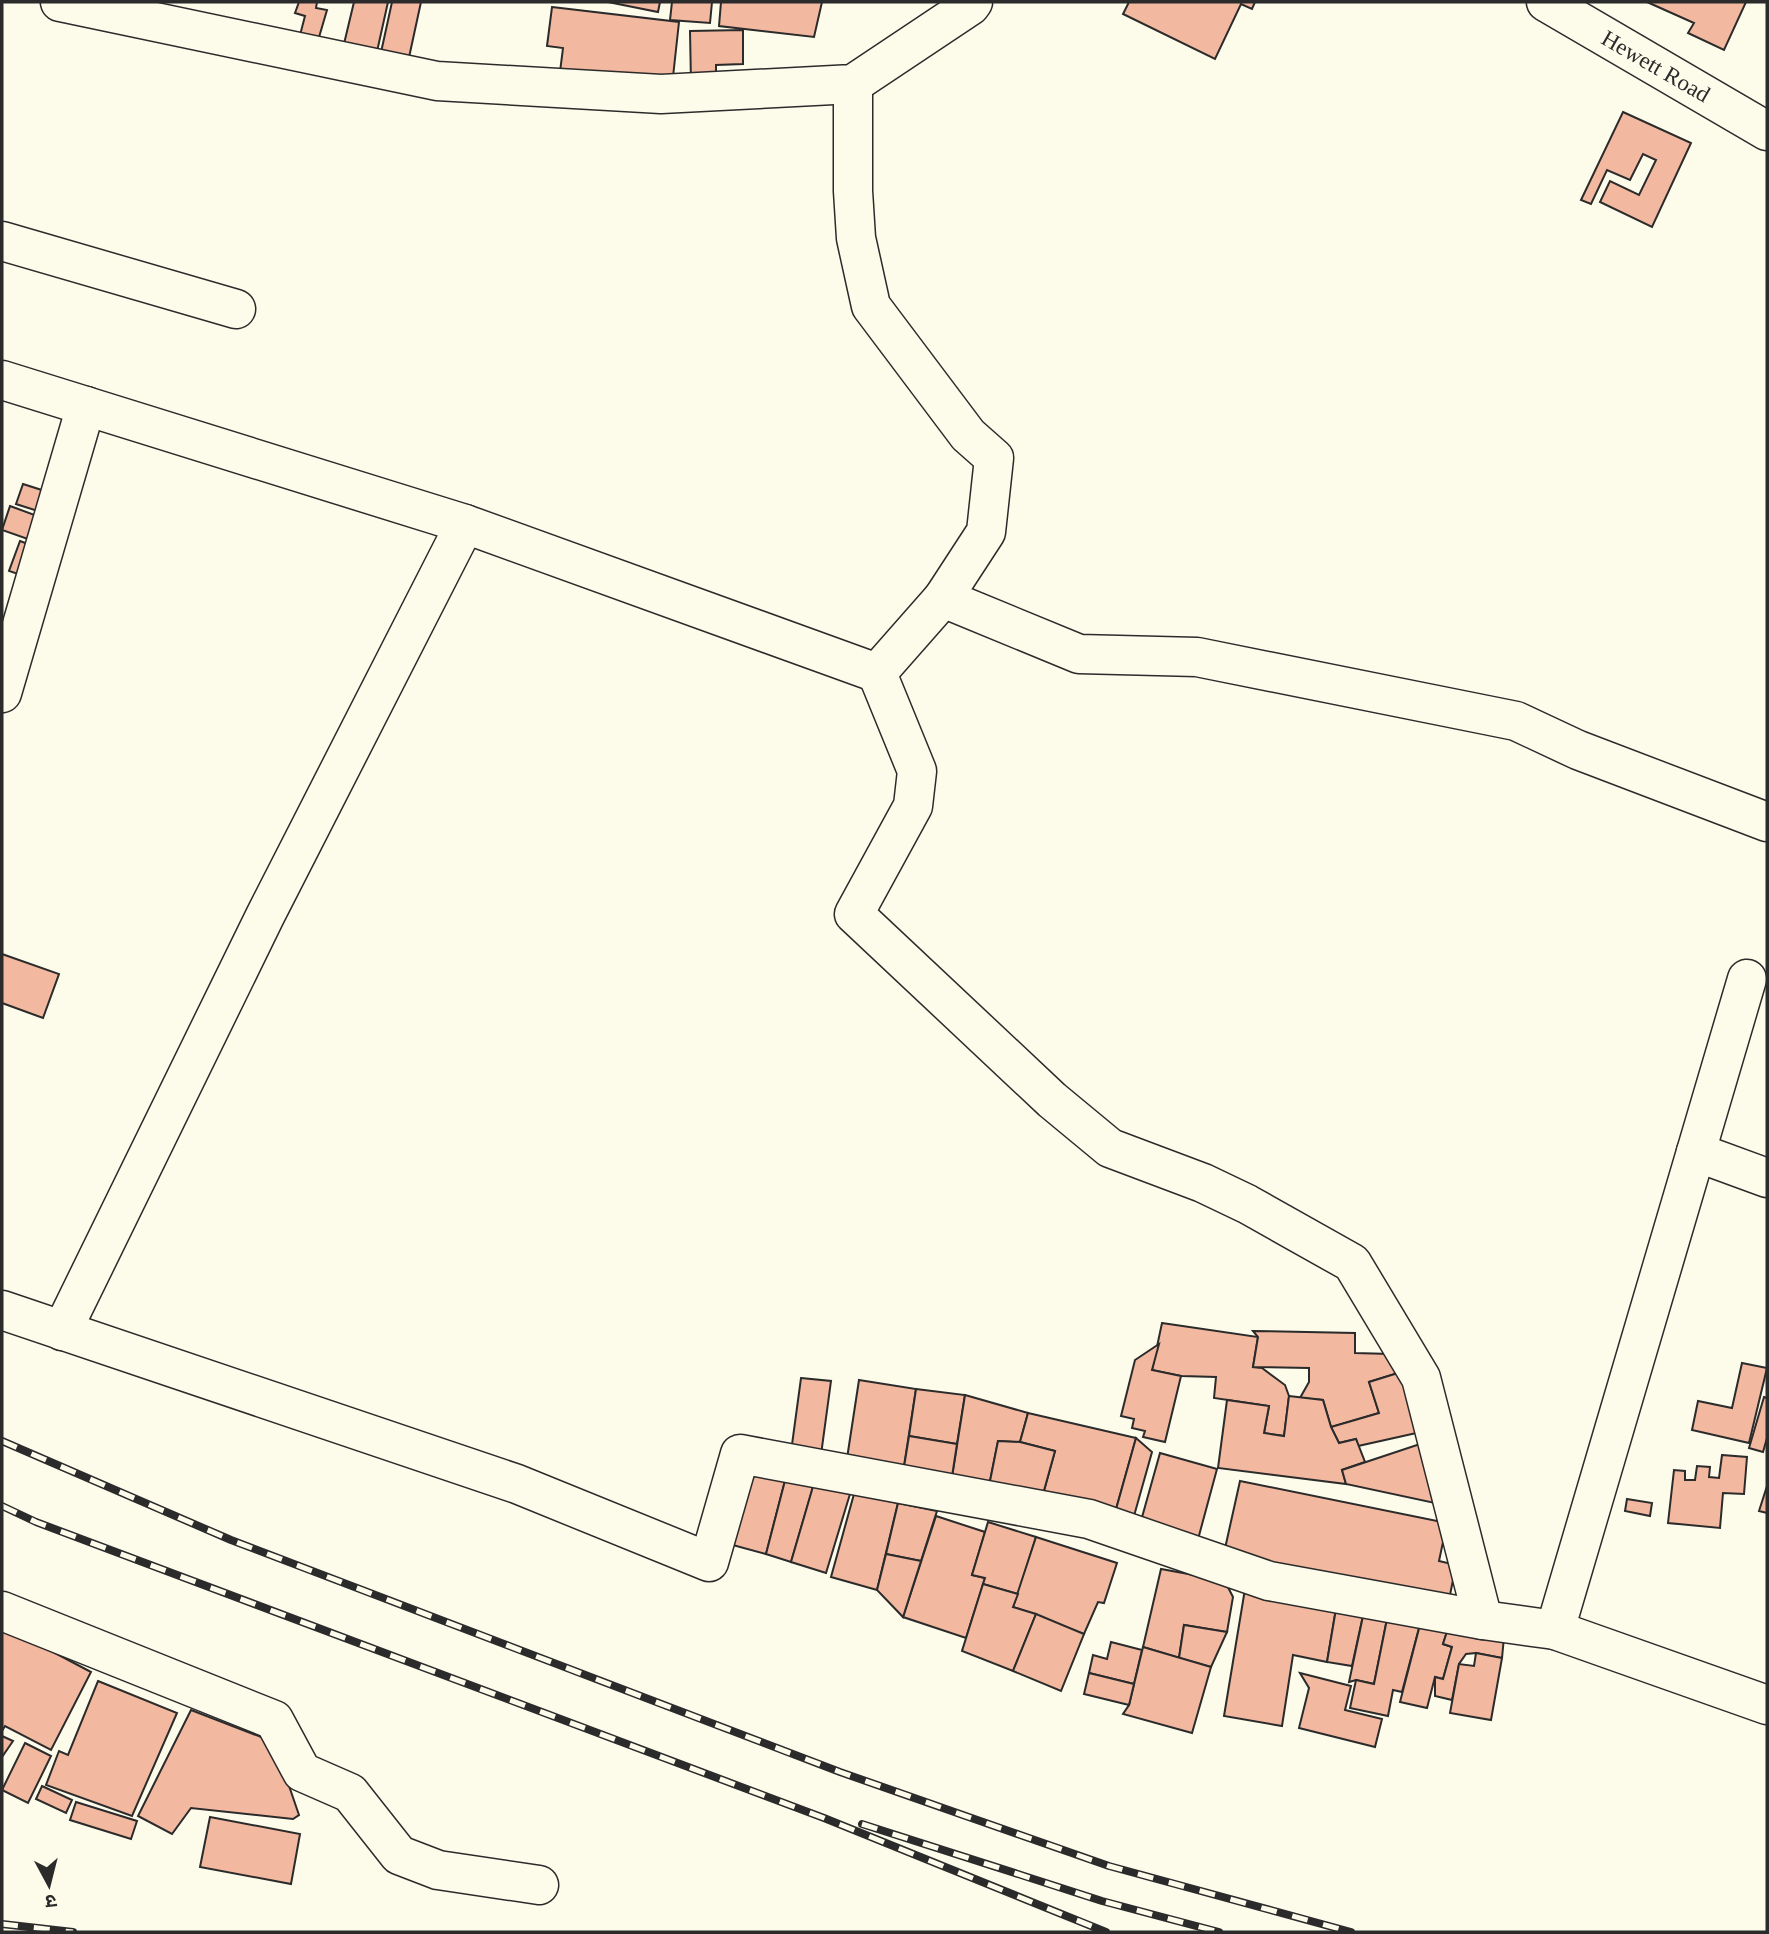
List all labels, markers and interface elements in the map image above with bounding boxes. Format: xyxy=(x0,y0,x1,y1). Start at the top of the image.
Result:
street label: Hewett Road xyxy=(1597,25,1715,108)
north arrow xyxy=(14,1850,84,1920)
text: उ xyxy=(43,1890,58,1913)

